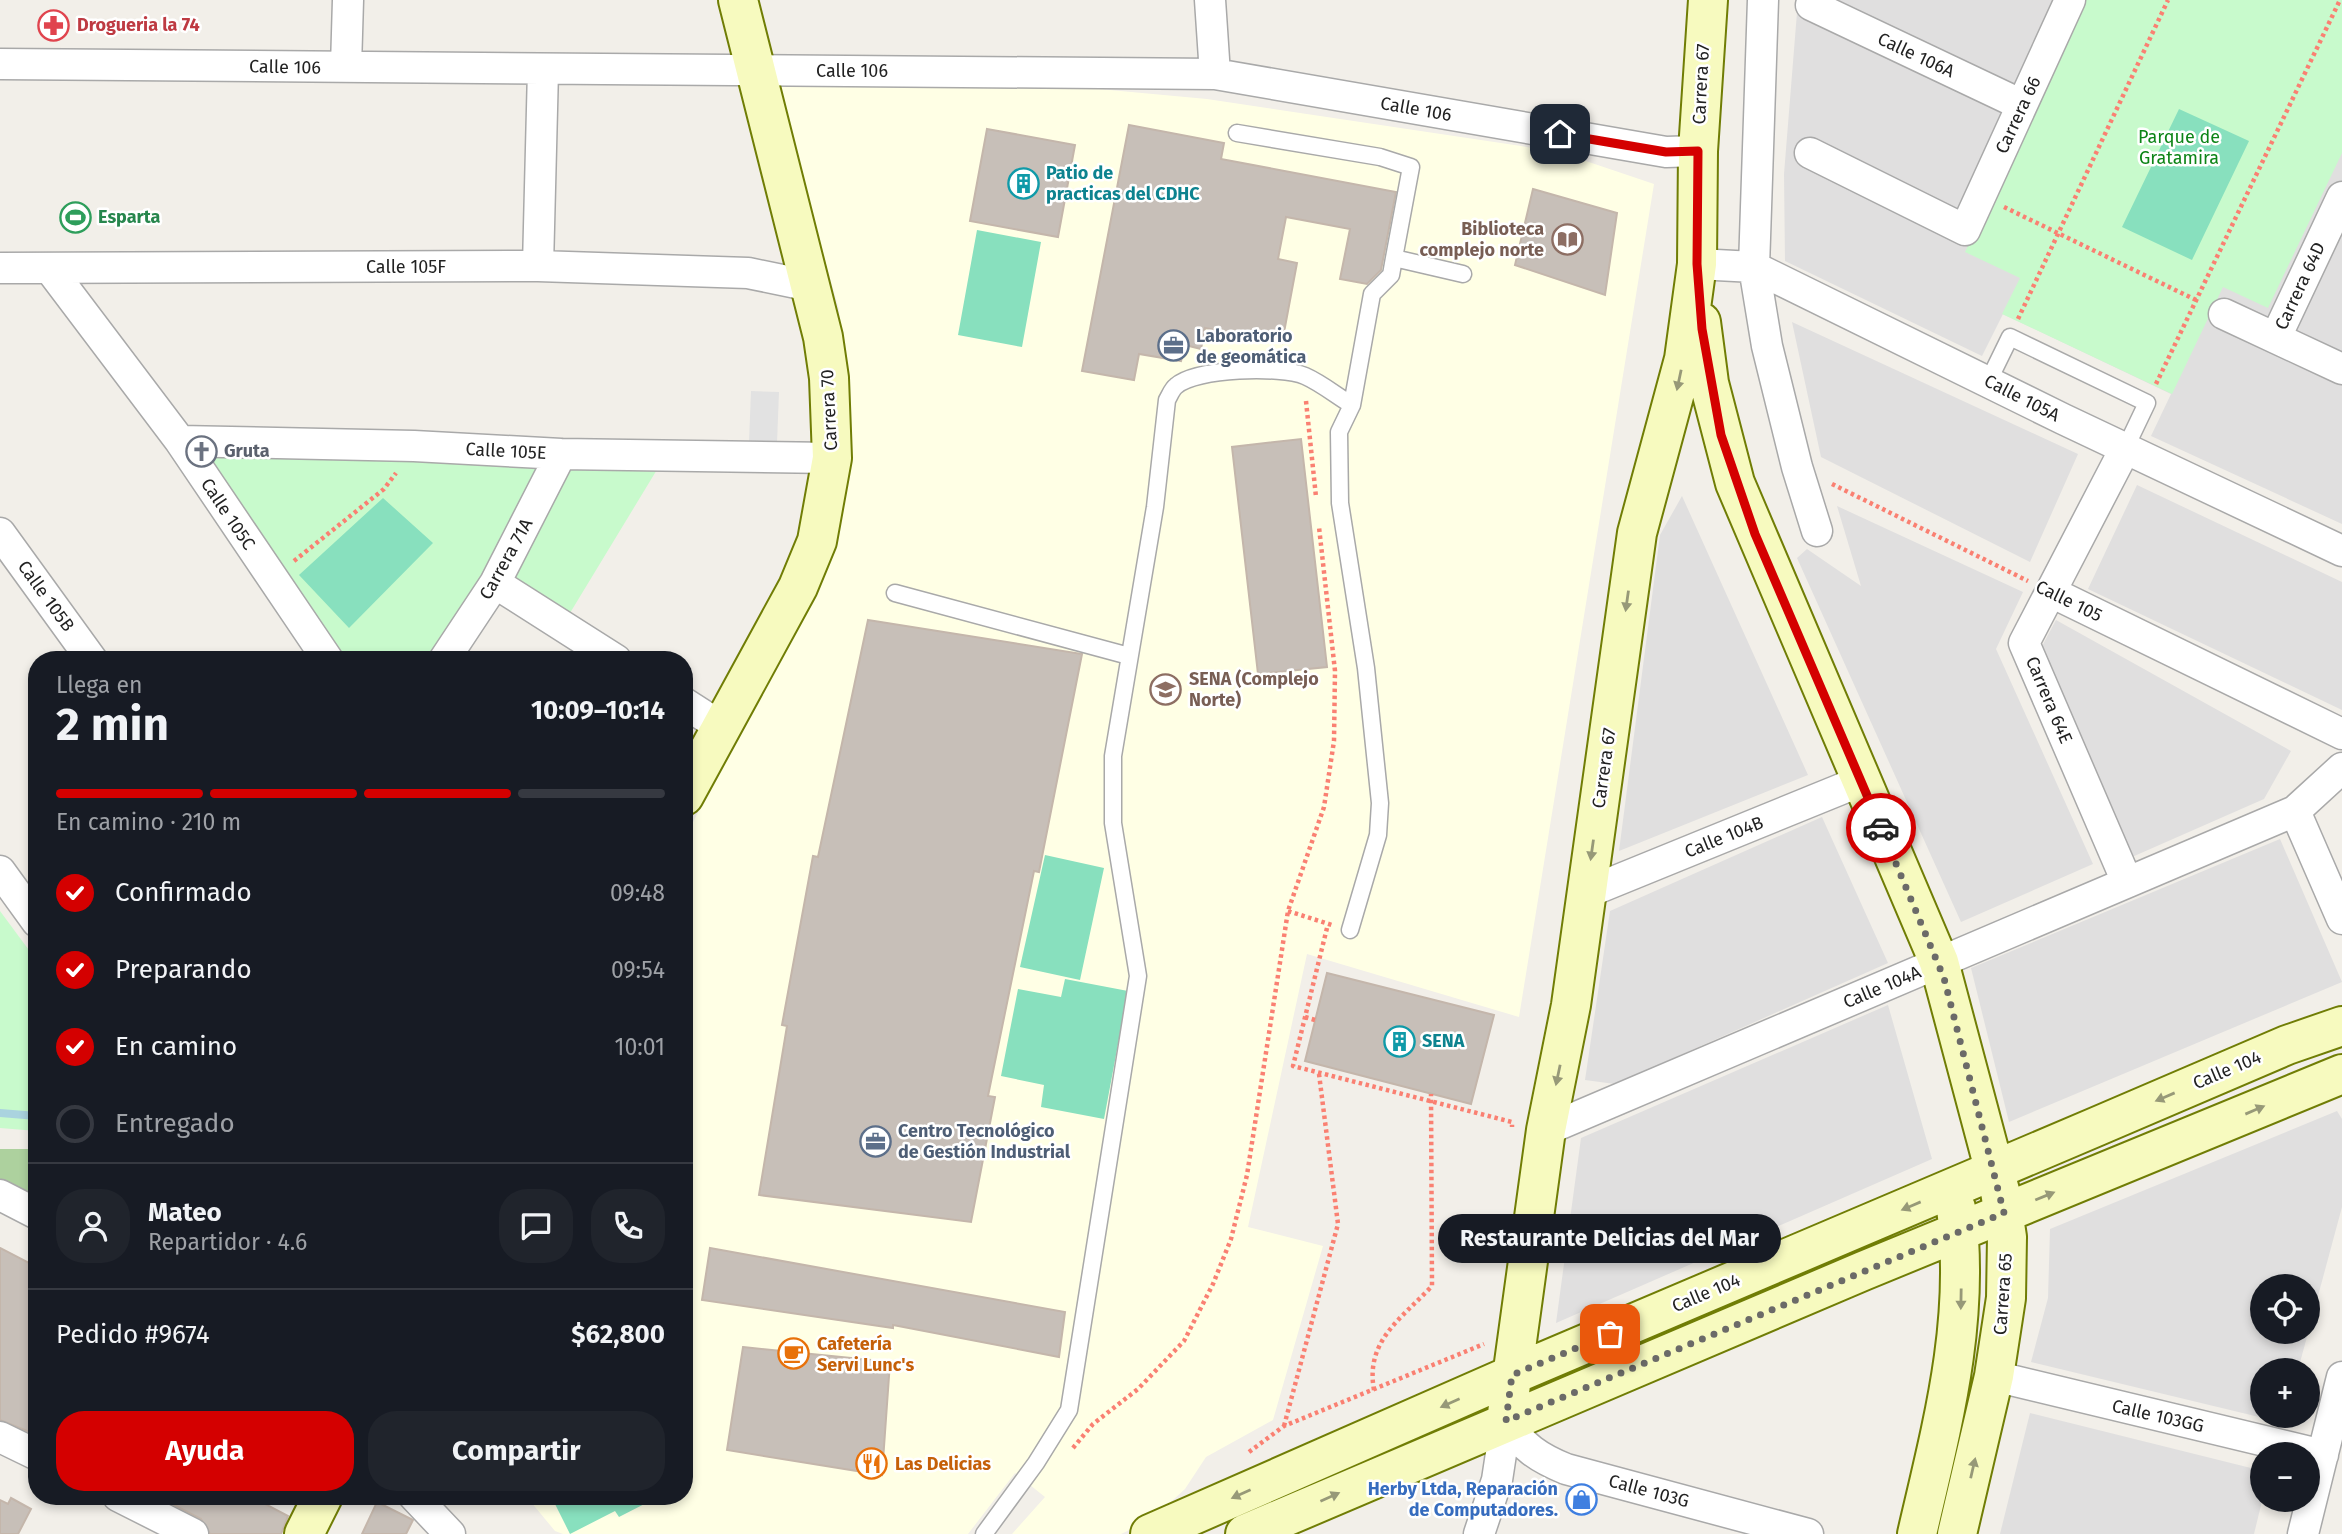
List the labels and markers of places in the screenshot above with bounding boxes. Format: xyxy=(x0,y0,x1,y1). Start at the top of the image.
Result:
pharmacy icon: Drogueria la 74 xyxy=(37,8,71,42)
place label: Drogueria la 74 xyxy=(77,14,200,36)
pin xyxy=(1530,104,1590,164)
place label: Patio de practicas del CDHC xyxy=(1046,162,1200,205)
building icon: Patio de practicas del CDHC xyxy=(1006,166,1040,200)
sports icon: Esparta xyxy=(58,200,92,234)
place label: Esparta xyxy=(98,206,160,228)
place label: Biblioteca complejo norte xyxy=(1420,218,1544,261)
library icon: Biblioteca complejo norte xyxy=(1550,222,1584,256)
place label: Laboratorio de geomática xyxy=(1196,325,1307,368)
office icon: Laboratorio de geomática xyxy=(1156,329,1190,363)
church icon: Gruta xyxy=(184,434,218,468)
place label: Gruta xyxy=(224,440,270,462)
place label: SENA (Complejo Norte) xyxy=(1189,668,1319,711)
school or university icon: SENA (Complejo Norte) xyxy=(1149,672,1183,706)
building icon: SENA xyxy=(1382,1024,1416,1058)
place label: SENA xyxy=(1422,1030,1465,1052)
place label: Centro Tecnológico de Gestión Industrial xyxy=(898,1120,1071,1163)
office icon: Centro Tecnológico de Gestión Industrial xyxy=(858,1124,892,1158)
callout: Restaurante Delicias del Mar xyxy=(1438,1215,1782,1264)
pin xyxy=(1580,1304,1640,1364)
place label: Cafetería Servi Lunc's xyxy=(817,1333,914,1376)
cafe icon: Cafetería Servi Lunc's xyxy=(777,1337,811,1371)
restaurant icon: Las Delicias xyxy=(855,1447,889,1481)
place label: Las Delicias xyxy=(895,1453,991,1475)
place label: Herby Ltda, Reparación de Computadores. xyxy=(1368,1478,1558,1521)
shop icon: Herby Ltda, Reparación de Computadores. xyxy=(1564,1482,1598,1516)

